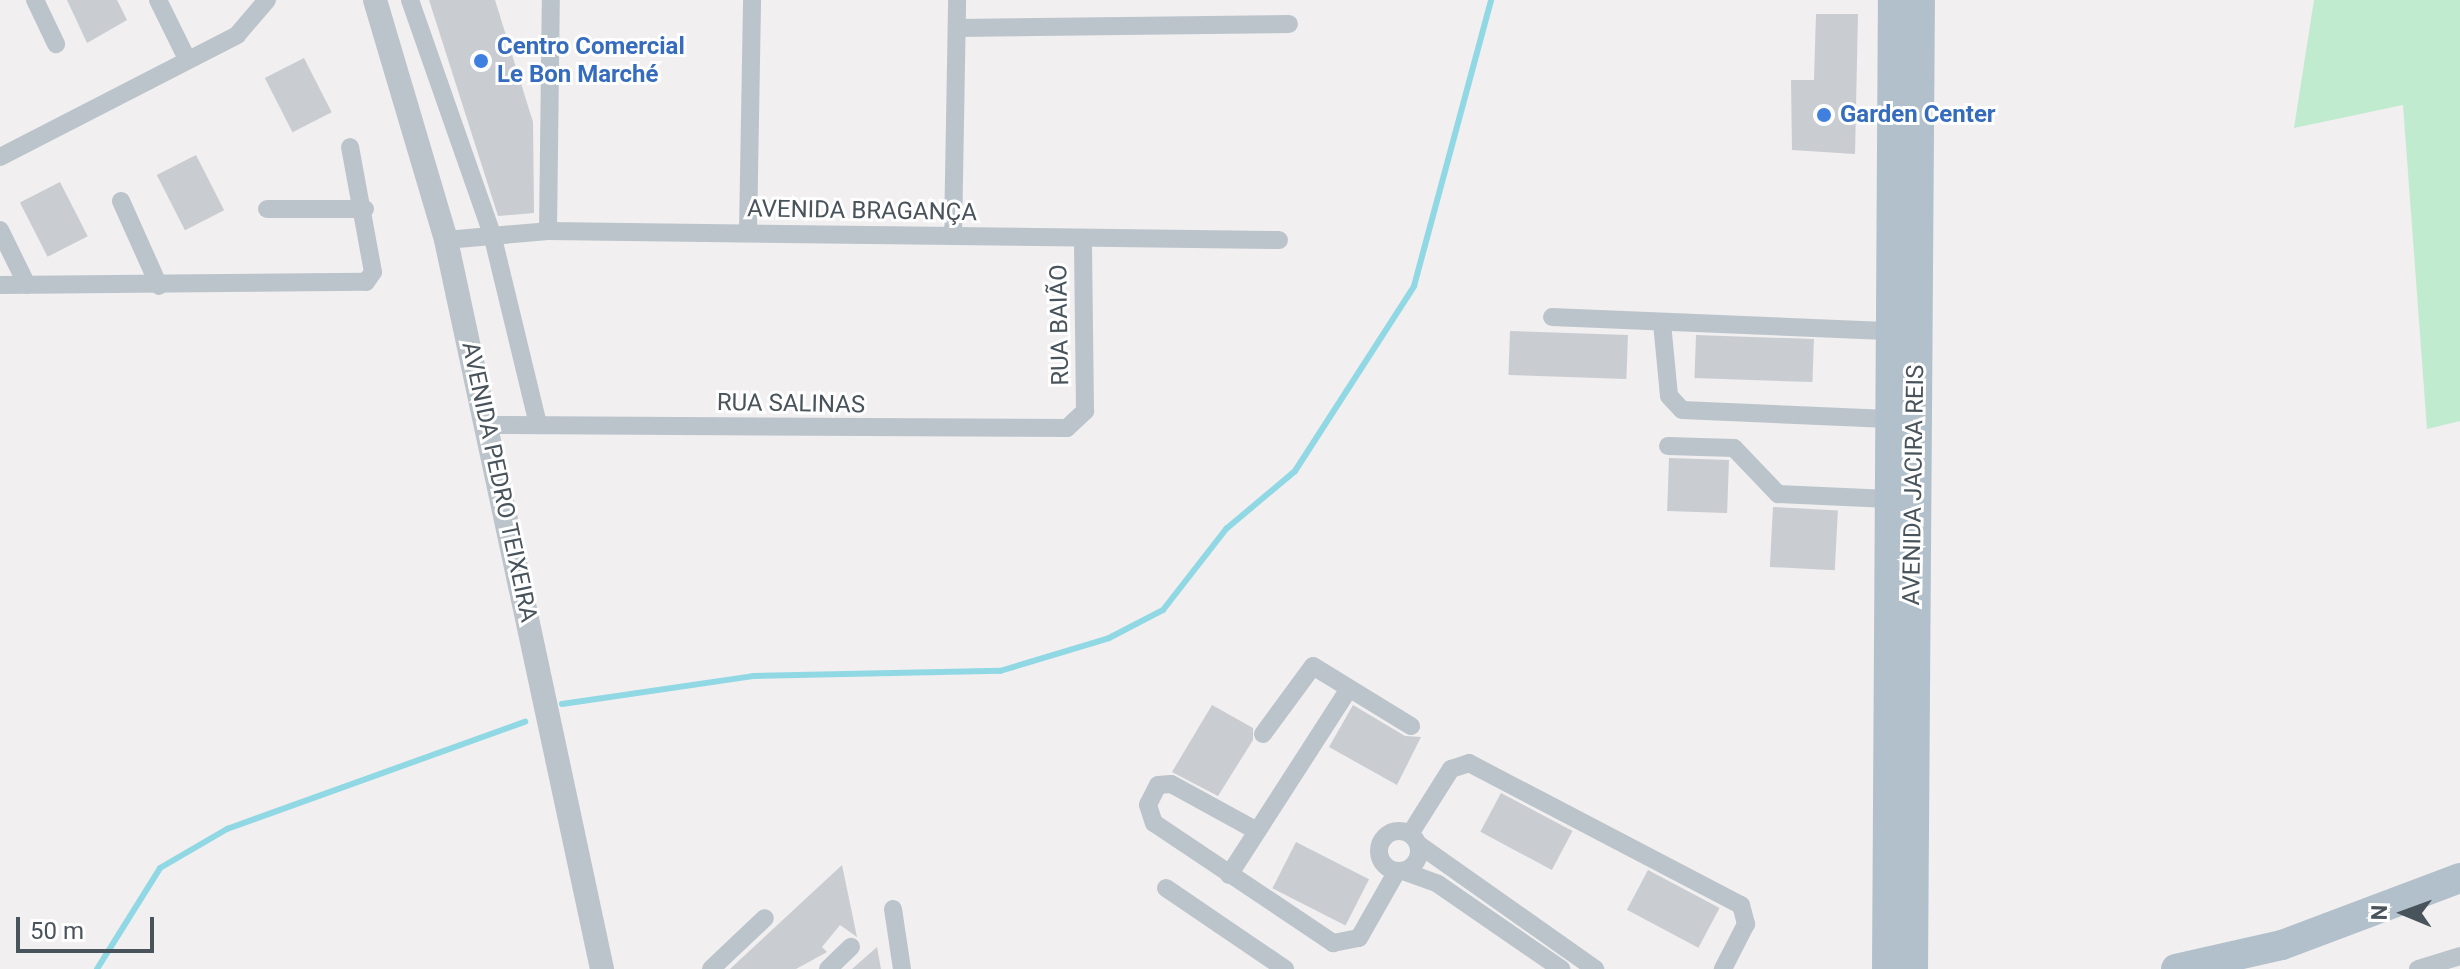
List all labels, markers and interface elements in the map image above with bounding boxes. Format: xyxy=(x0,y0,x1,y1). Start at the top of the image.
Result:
place label: Centro Comercial Le Bon Marché xyxy=(497,33,685,89)
marker: Centro Comercial Le Bon Marché xyxy=(472,52,490,70)
place label: Garden Center xyxy=(1840,101,1996,129)
marker: Garden Center xyxy=(1815,106,1833,124)
street label: AVENIDA BRAGANÇA xyxy=(747,195,977,227)
street label: RUA BAIÃO xyxy=(1045,264,1075,386)
street label: AVENIDA PEDRO TEIXEIRA xyxy=(455,339,543,625)
street label: AVENIDA JACIRA REIS xyxy=(1898,364,1930,606)
street label: RUA SALINAS xyxy=(717,388,865,420)
north arrow xyxy=(2364,873,2444,953)
scale bar xyxy=(20,901,158,951)
text: N xyxy=(2367,905,2392,921)
text: 50 m xyxy=(30,917,84,945)

